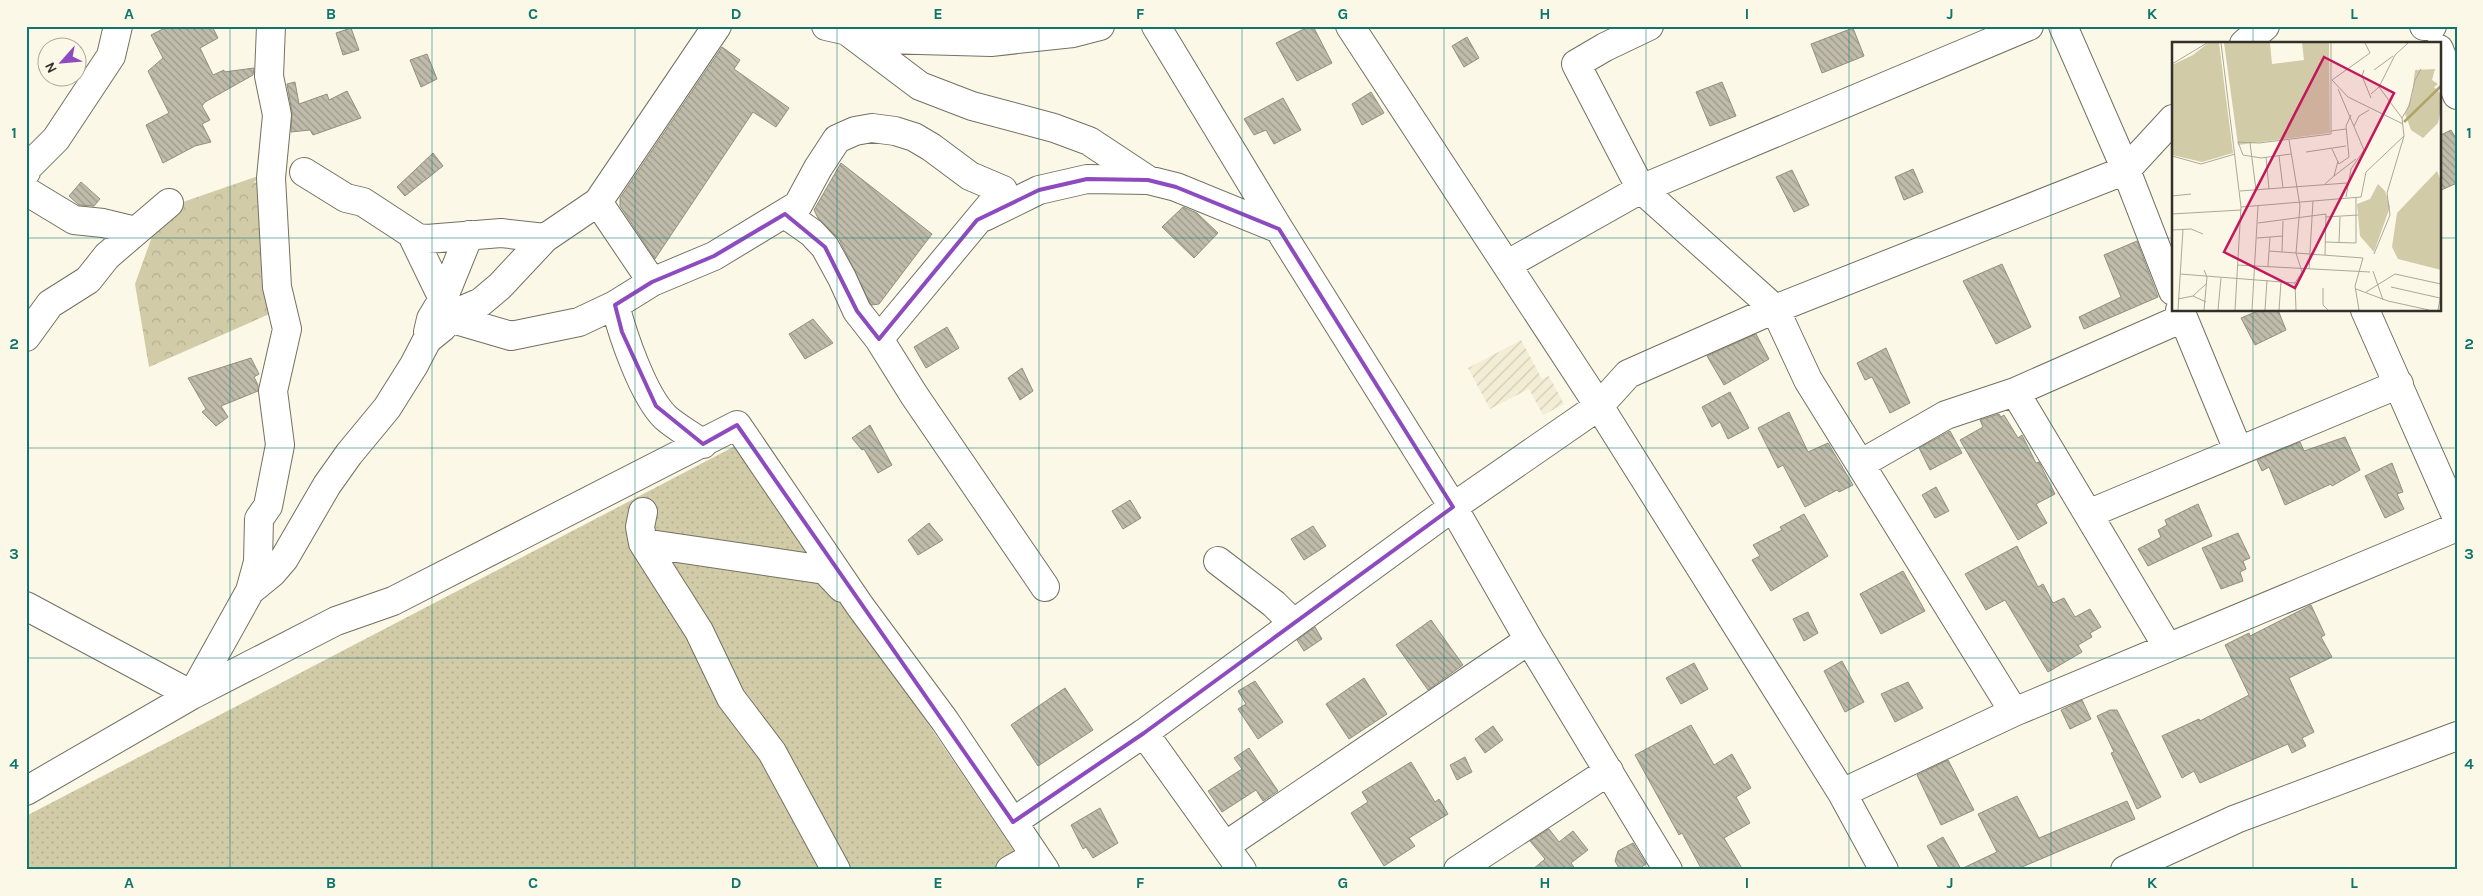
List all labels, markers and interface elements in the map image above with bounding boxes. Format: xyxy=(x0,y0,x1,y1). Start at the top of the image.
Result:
text: A xyxy=(124,4,134,23)
text: B xyxy=(326,4,336,23)
text: C xyxy=(528,4,538,23)
text: D xyxy=(731,4,742,23)
text: E xyxy=(933,4,943,23)
text: F xyxy=(1136,4,1145,23)
text: G xyxy=(1338,4,1348,23)
text: H xyxy=(1539,4,1551,23)
text: I xyxy=(1745,4,1749,23)
text: J xyxy=(1946,4,1954,23)
text: K xyxy=(2147,4,2158,23)
text: L xyxy=(2350,4,2358,23)
north arrow xyxy=(38,38,88,88)
inset map xyxy=(2172,42,2440,311)
text: N xyxy=(41,59,61,76)
text: 1 xyxy=(11,123,17,142)
text: 1 xyxy=(2466,123,2472,142)
text: 2 xyxy=(9,334,19,353)
text: 2 xyxy=(2464,334,2474,353)
text: 3 xyxy=(9,544,19,563)
text: 3 xyxy=(2464,544,2474,563)
text: 4 xyxy=(9,754,19,773)
text: 4 xyxy=(2464,754,2474,773)
text: A xyxy=(124,873,134,892)
text: B xyxy=(326,873,336,892)
text: C xyxy=(528,873,538,892)
text: D xyxy=(731,873,742,892)
text: E xyxy=(933,873,943,892)
text: F xyxy=(1136,873,1145,892)
text: G xyxy=(1338,873,1348,892)
text: H xyxy=(1539,873,1551,892)
text: I xyxy=(1745,873,1749,892)
text: J xyxy=(1946,873,1954,892)
text: K xyxy=(2147,873,2158,892)
text: L xyxy=(2350,873,2358,892)

